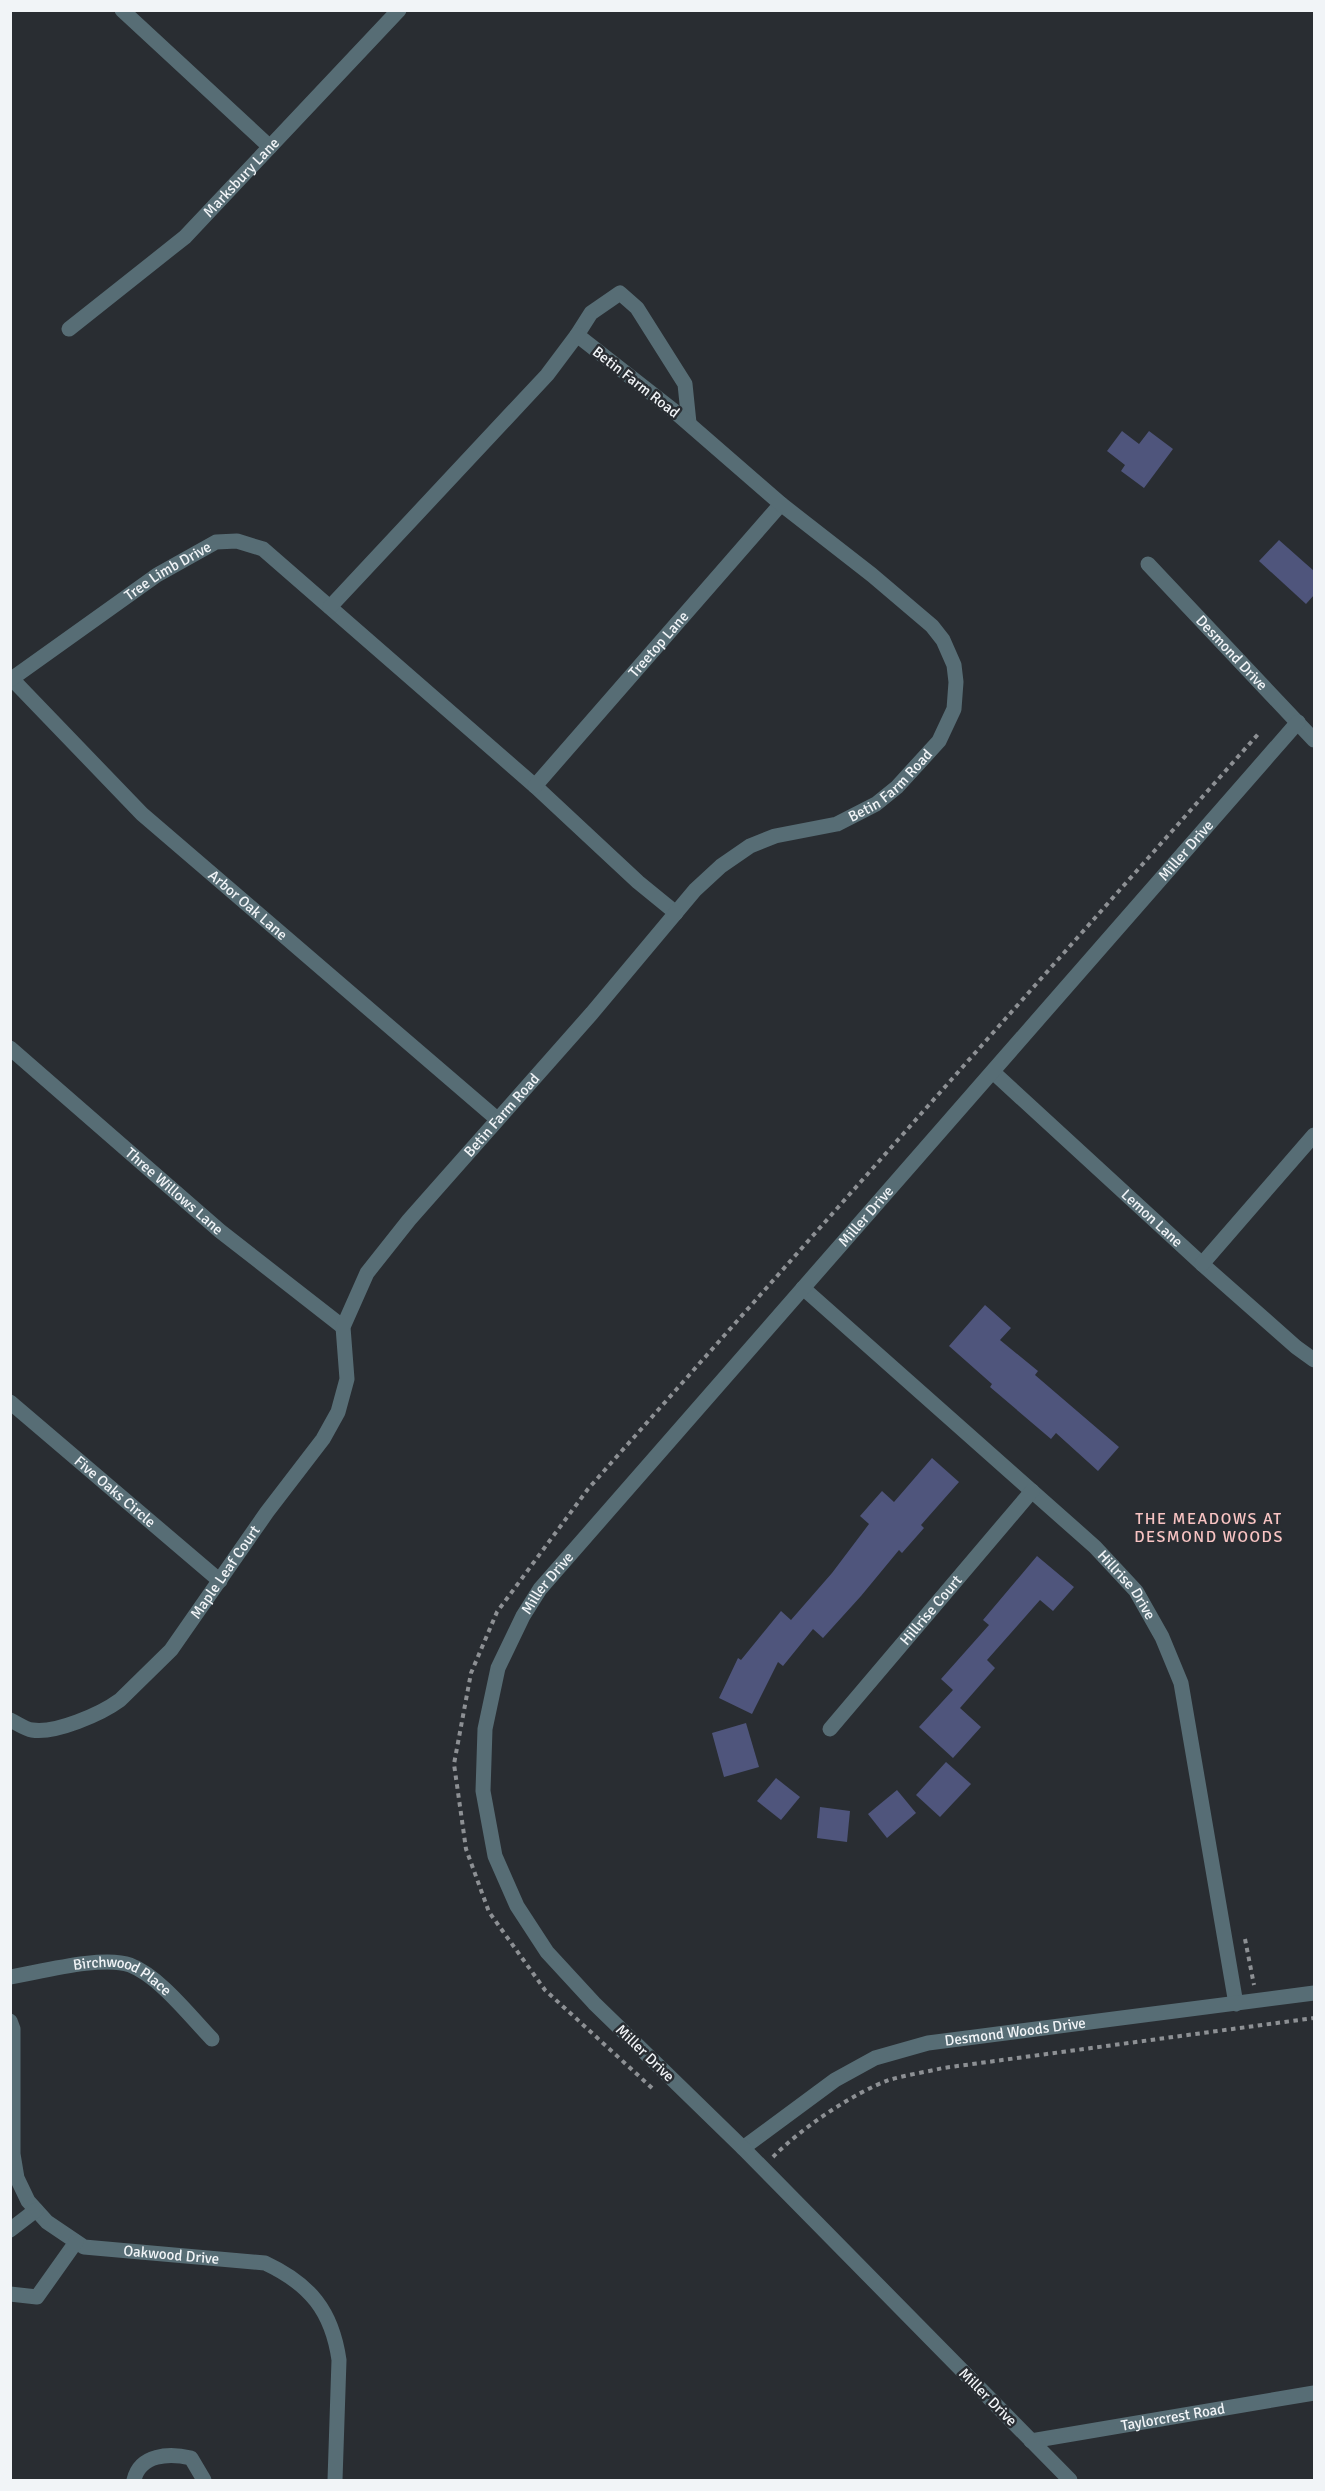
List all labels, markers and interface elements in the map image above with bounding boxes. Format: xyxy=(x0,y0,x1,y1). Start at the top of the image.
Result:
street label: Marksbury Lane xyxy=(199,134,283,221)
street label: Betin Farm Road xyxy=(589,342,683,422)
street label: Tree Limb Drive xyxy=(121,538,214,604)
street label: Treetop Lane xyxy=(625,607,692,681)
street label: Desmond Drive xyxy=(1192,611,1271,694)
street label: Betin Farm Road xyxy=(845,745,936,826)
street label: Miller Drive xyxy=(1154,816,1217,884)
street label: Arbor Oak Lane xyxy=(205,866,291,944)
street label: Betin Farm Road xyxy=(460,1070,543,1161)
street label: Three Willows Lane xyxy=(122,1144,227,1239)
street label: Miller Drive xyxy=(835,1182,897,1250)
street label: Lemon Lane xyxy=(1118,1185,1187,1251)
street label: Five Oaks Circle xyxy=(71,1452,159,1531)
district label: THE MEADOWS AT DESMOND WOODS xyxy=(1134,1509,1284,1547)
street label: Maple Leaf Court xyxy=(186,1522,264,1622)
street label: Hillrise Drive xyxy=(1094,1547,1159,1623)
street label: Miller Drive xyxy=(517,1548,577,1618)
street label: Hillrise Court xyxy=(896,1571,966,1649)
street label: Birchwood Place xyxy=(72,1953,175,2000)
street label: Desmond Woods Drive xyxy=(943,2014,1087,2050)
street label: Miller Drive xyxy=(612,2021,678,2085)
street label: Oakwood Drive xyxy=(123,2242,220,2268)
street label: Miller Drive xyxy=(955,2364,1021,2430)
street label: Taylorcrest Road xyxy=(1120,2399,1226,2435)

